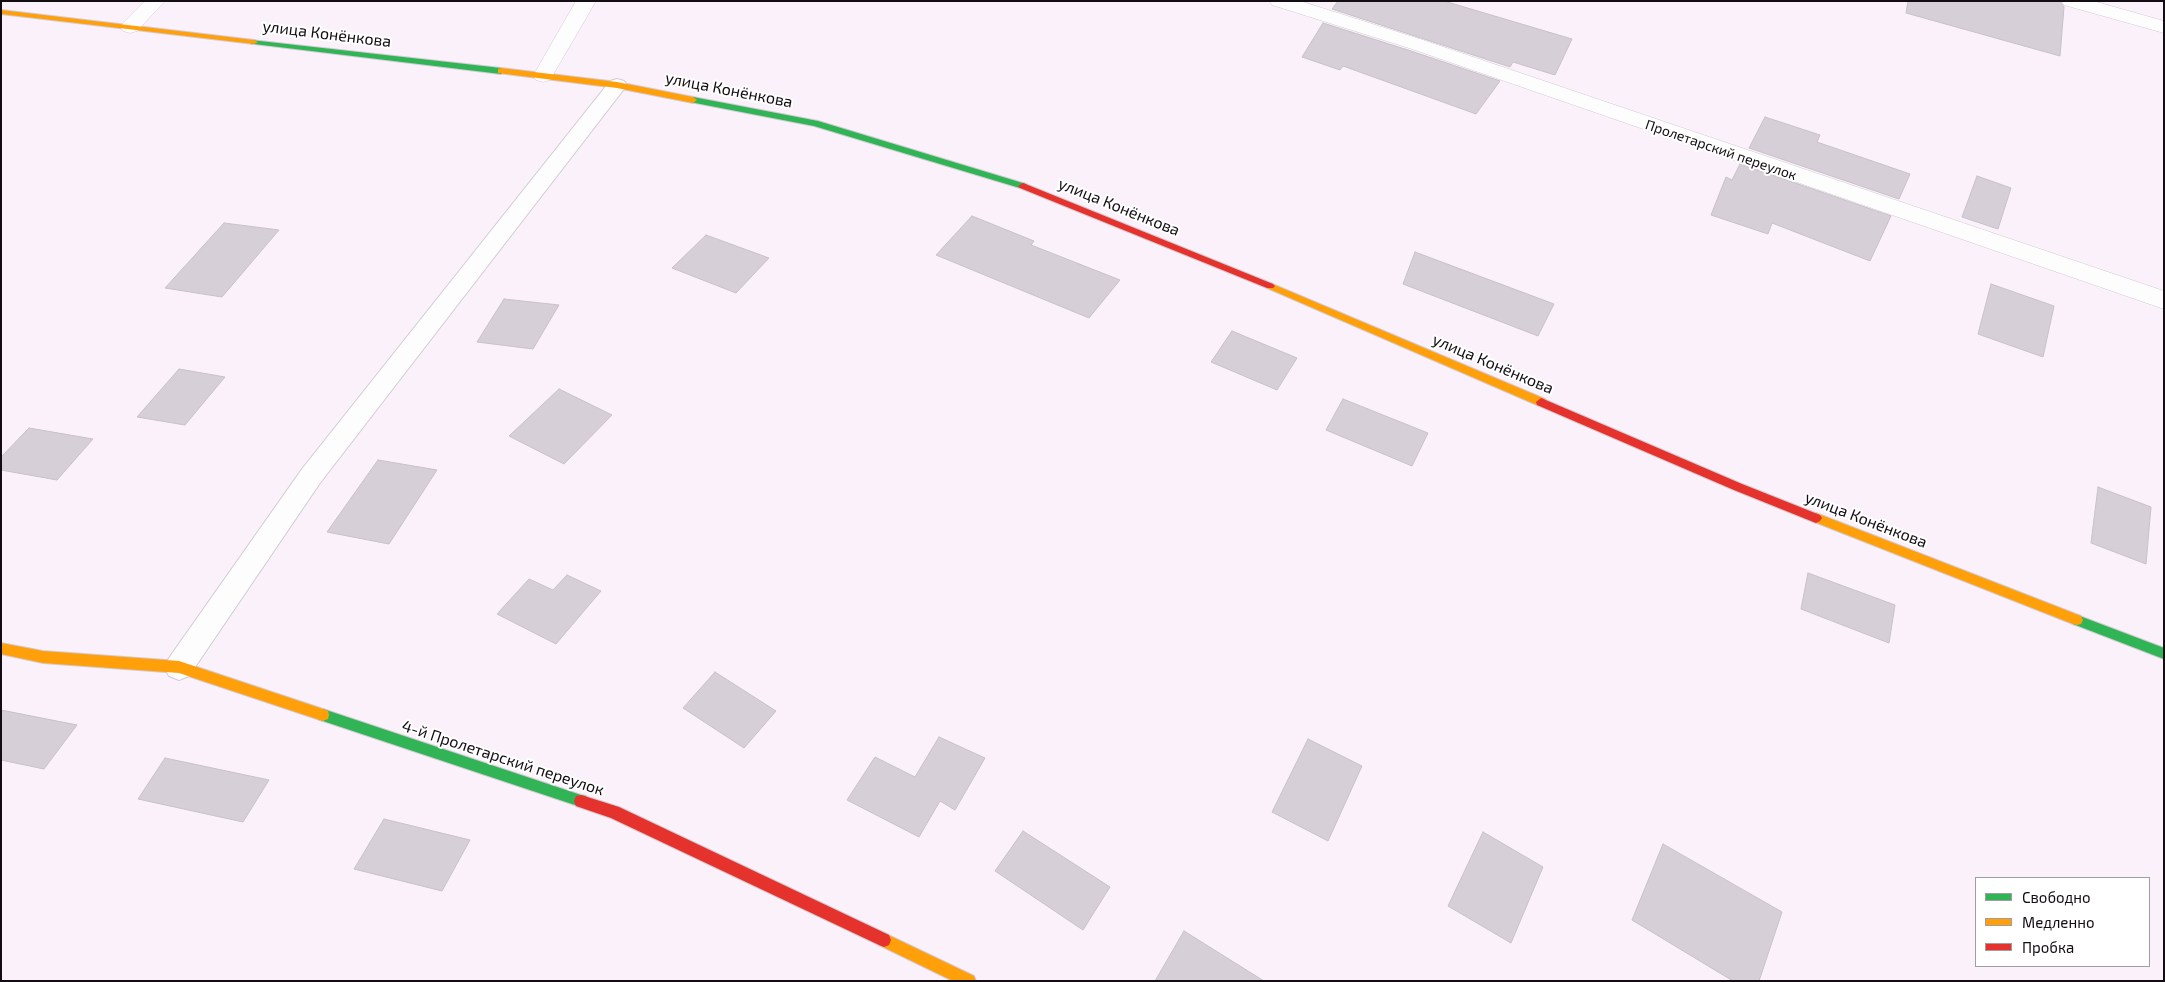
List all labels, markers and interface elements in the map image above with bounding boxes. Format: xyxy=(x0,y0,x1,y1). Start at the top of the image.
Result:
street label: улица Конёнкова xyxy=(262,17,392,51)
street label: улица Конёнкова xyxy=(664,68,794,112)
street label: Пролетарский переулок xyxy=(1643,116,1799,184)
street label: улица Конёнкова xyxy=(1055,174,1183,240)
street label: улица Конёнкова xyxy=(1430,330,1556,398)
street label: улица Конёнкова xyxy=(1802,488,1930,552)
street label: 4-й Пролетарский переулок xyxy=(399,716,607,800)
legend xyxy=(1975,877,2150,967)
text: Свободно xyxy=(2022,888,2091,906)
text: Медленно xyxy=(2022,913,2095,931)
text: Пробка xyxy=(2022,938,2074,956)

